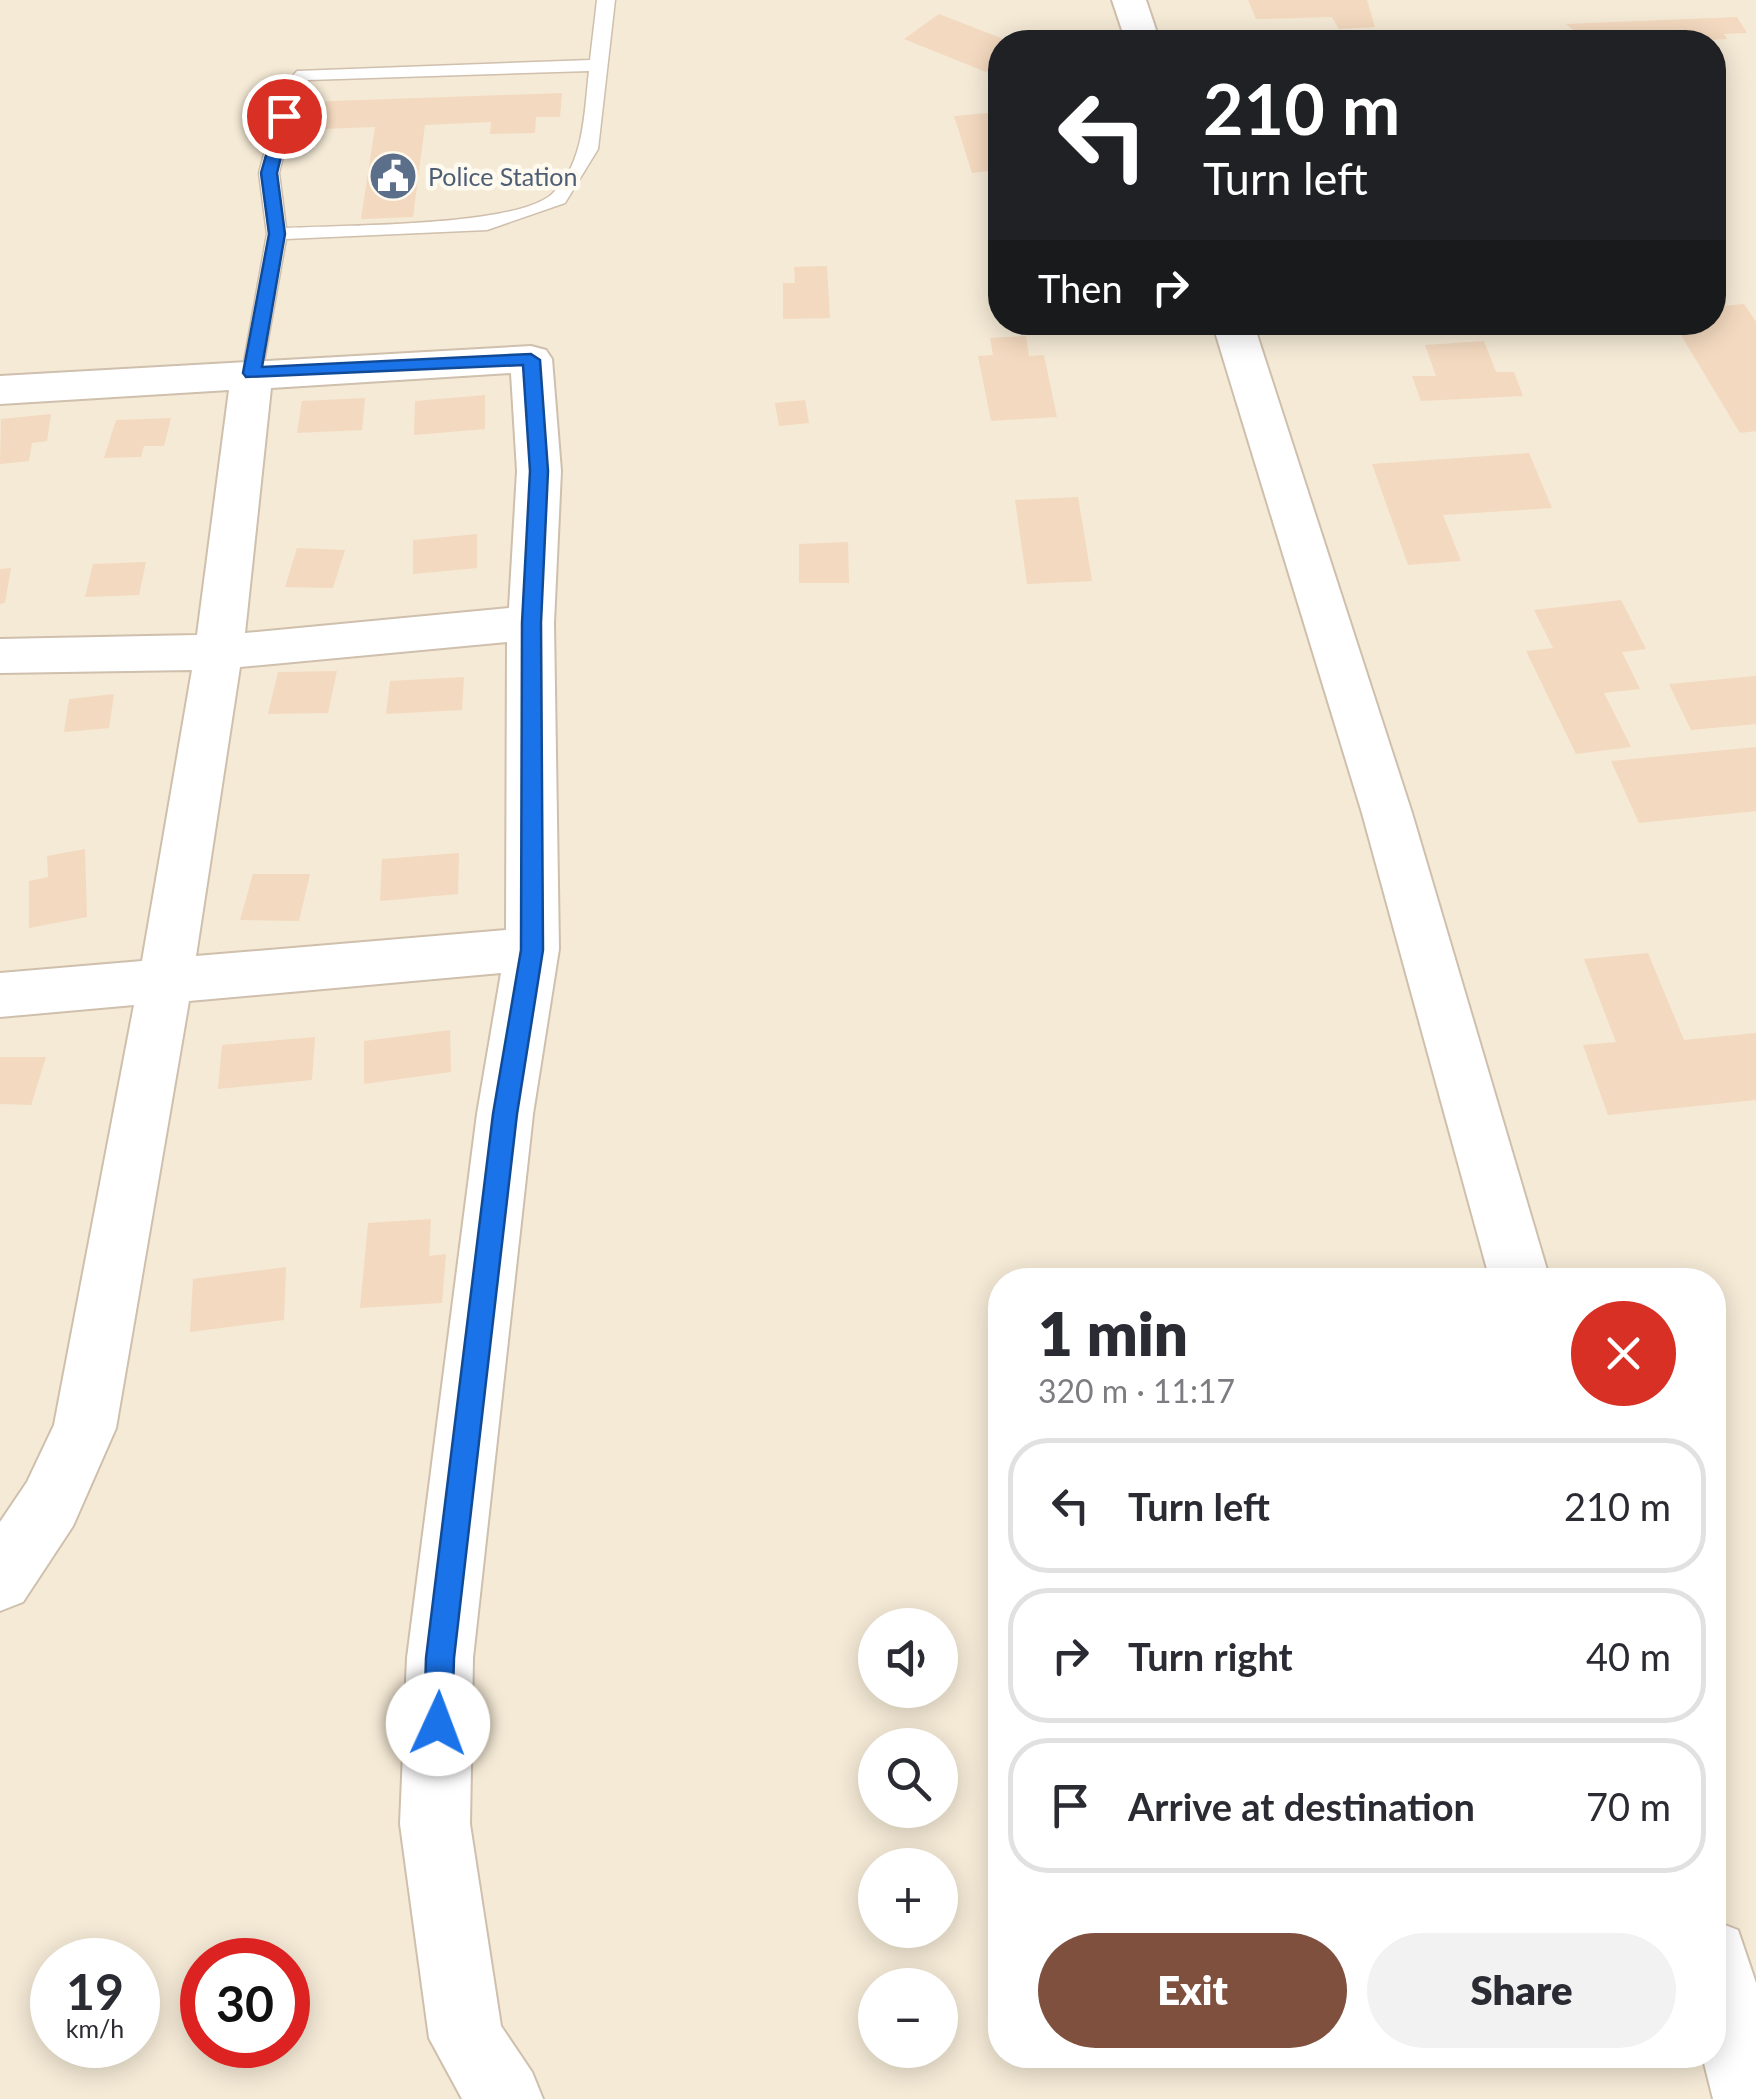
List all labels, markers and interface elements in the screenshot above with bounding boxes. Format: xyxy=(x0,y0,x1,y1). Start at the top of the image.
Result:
text: 210 m xyxy=(1203,66,1400,150)
icon: left xyxy=(1038,70,1168,200)
pin xyxy=(242,74,327,159)
icon: arrive xyxy=(257,89,312,144)
public building icon: Police Station xyxy=(367,150,419,202)
text: Turn left xyxy=(1203,151,1368,205)
place label: Police Station xyxy=(428,161,578,191)
icon: right xyxy=(1143,260,1198,315)
text: Then xyxy=(1038,265,1123,311)
text: 1 min xyxy=(1038,1297,1188,1369)
button: close xyxy=(1571,1301,1676,1406)
text: 320 m · 11:17 xyxy=(1038,1371,1235,1410)
icon: left xyxy=(1043,1478,1098,1533)
text: Turn left xyxy=(1128,1483,1270,1529)
text: 210 m xyxy=(1564,1483,1671,1529)
map controls xyxy=(858,1608,958,2068)
button: sound xyxy=(858,1608,958,1708)
icon: right xyxy=(1043,1628,1098,1683)
text: Turn right xyxy=(1128,1633,1293,1679)
text: 40 m xyxy=(1586,1633,1671,1679)
position arrow xyxy=(386,1672,490,1776)
button: search xyxy=(858,1728,958,1828)
icon: arrive xyxy=(1043,1778,1098,1833)
text: Arrive at destination xyxy=(1128,1783,1475,1829)
text: 70 m xyxy=(1586,1783,1671,1829)
button: + xyxy=(858,1848,958,1948)
button: Exit xyxy=(1038,1933,1347,2048)
button: Share xyxy=(1367,1933,1676,2048)
speed limit sign: 30 xyxy=(180,1938,310,2068)
text: 19 xyxy=(66,1961,124,2021)
button: − xyxy=(858,1968,958,2068)
text: km/h xyxy=(66,2013,124,2043)

